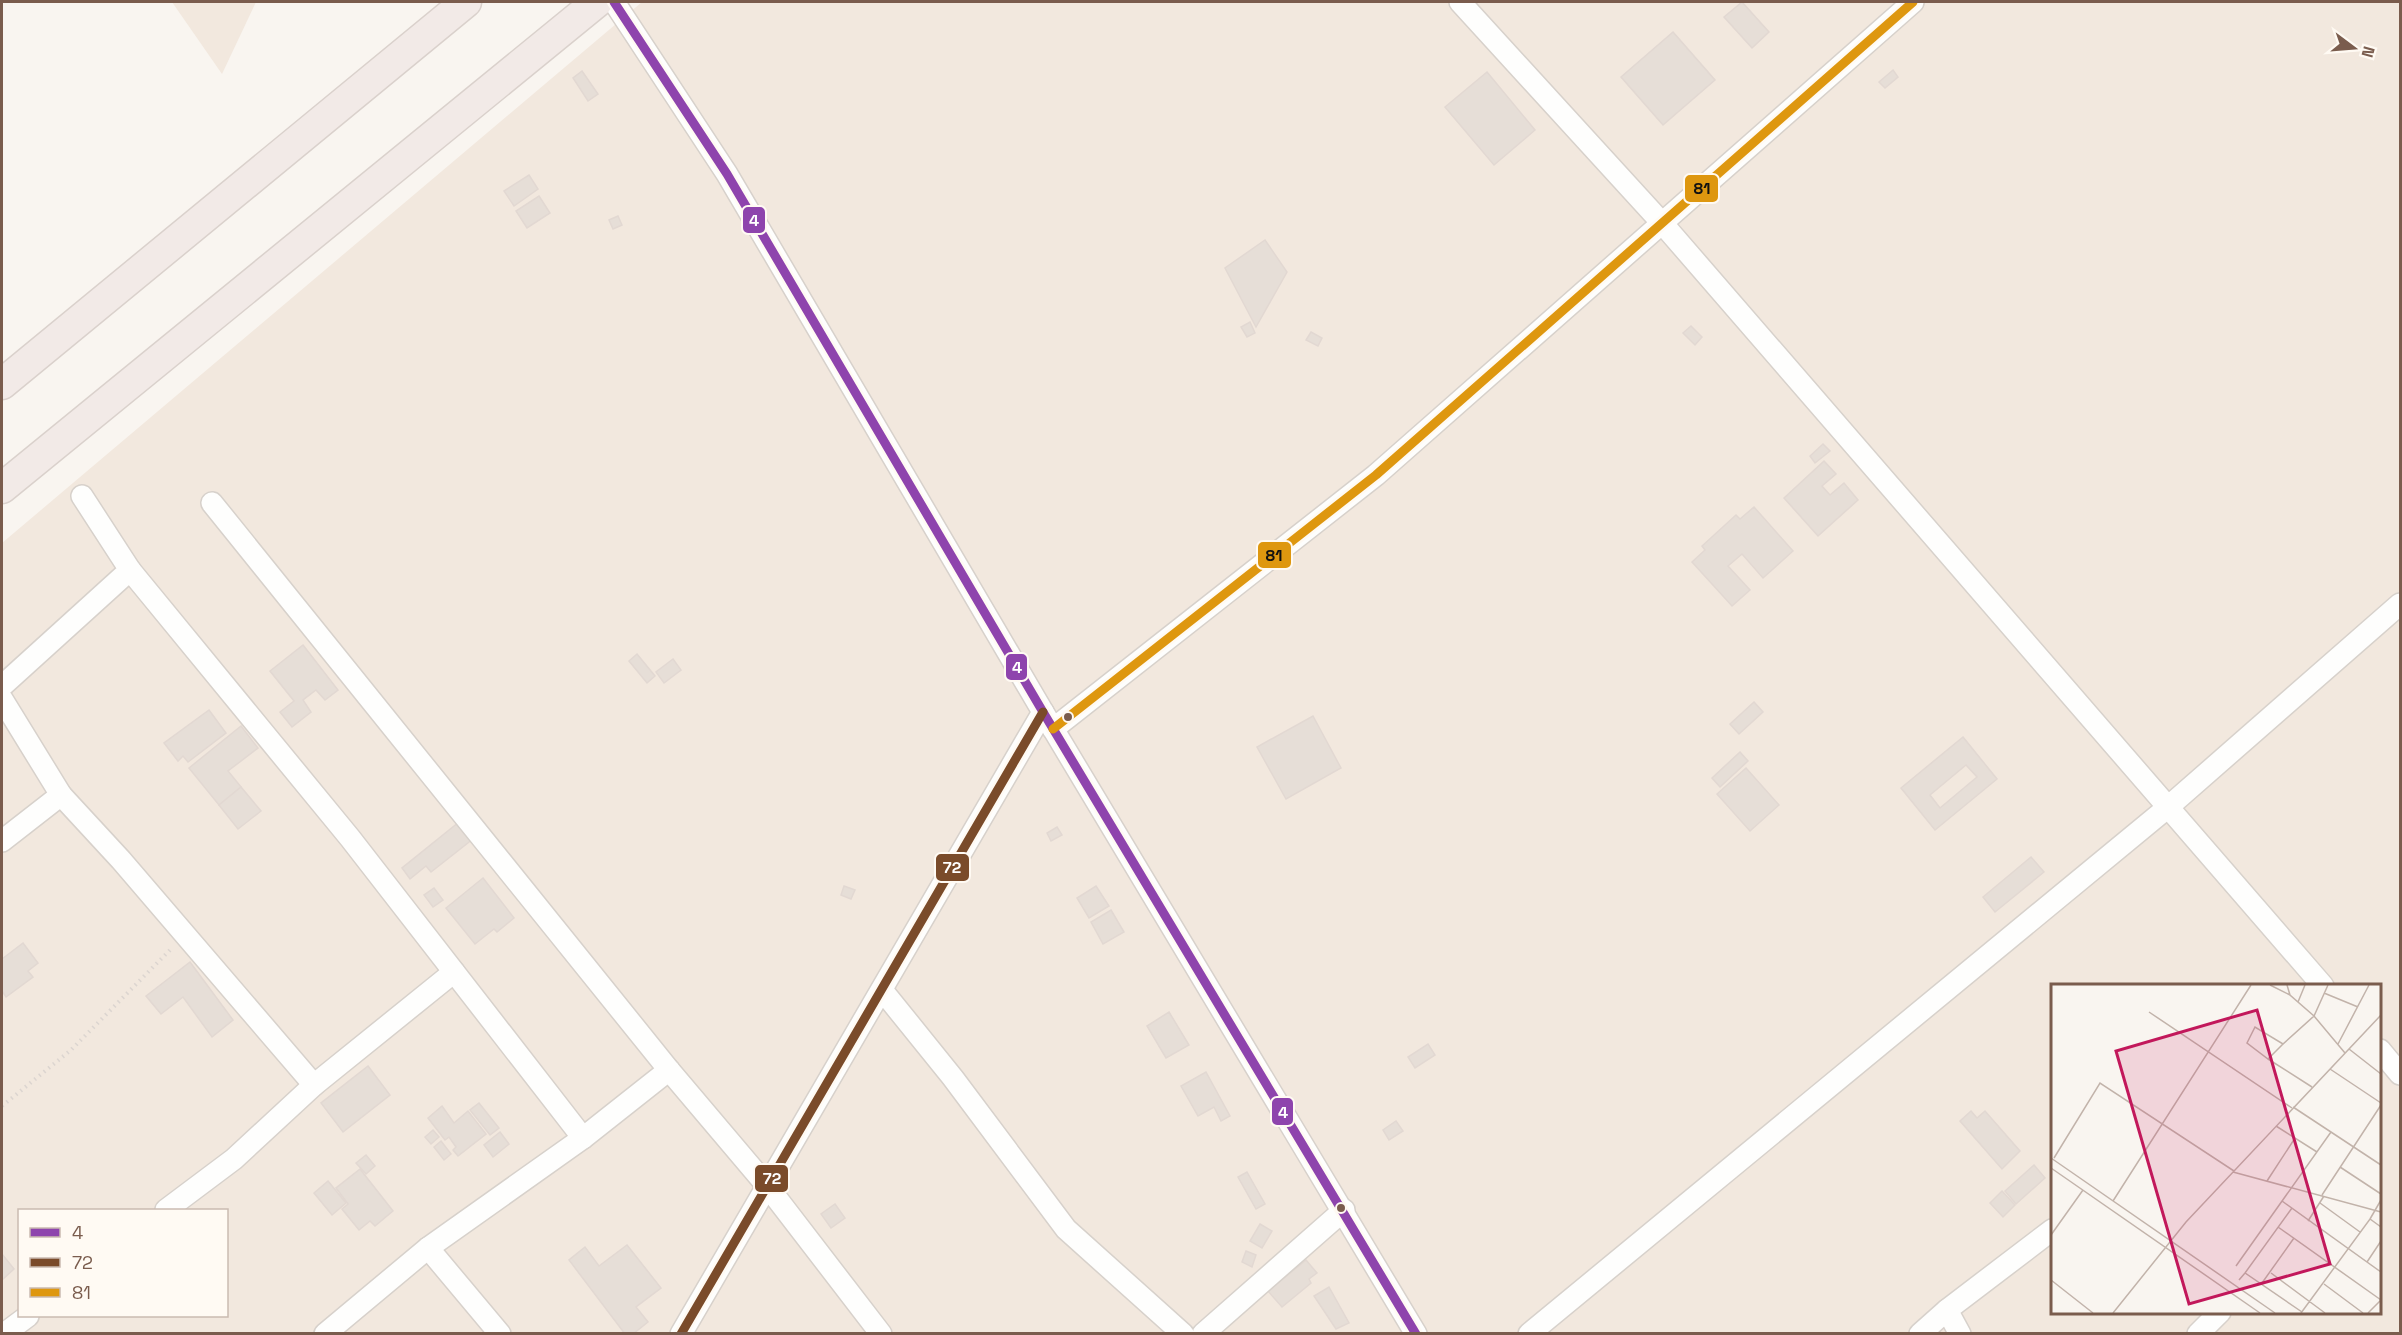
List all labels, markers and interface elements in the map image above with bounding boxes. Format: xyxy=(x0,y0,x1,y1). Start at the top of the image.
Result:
north arrow xyxy=(2324,18,2384,78)
text: N xyxy=(2356,44,2380,60)
line badge: 81 xyxy=(1684,174,1719,203)
text: 81 xyxy=(1694,178,1710,199)
line badge: 4 xyxy=(742,206,766,234)
text: 4 xyxy=(749,210,759,231)
line badge: 81 xyxy=(1257,541,1292,569)
text: 81 xyxy=(1266,545,1282,566)
line badge: 4 xyxy=(1005,653,1028,681)
text: 4 xyxy=(1012,657,1022,678)
unlabelled marker xyxy=(1062,711,1074,723)
line badge: 72 xyxy=(935,853,970,882)
text: 72 xyxy=(943,857,961,878)
inset map xyxy=(2051,984,2381,1314)
line badge: 4 xyxy=(1271,1097,1294,1126)
text: 4 xyxy=(1278,1102,1288,1123)
line badge: 72 xyxy=(754,1164,789,1193)
text: 72 xyxy=(763,1168,781,1189)
unlabelled marker xyxy=(1335,1202,1347,1214)
legend xyxy=(18,1209,228,1317)
text: 4 xyxy=(72,1221,83,1244)
text: 72 xyxy=(72,1251,93,1274)
text: 81 xyxy=(72,1281,91,1304)

